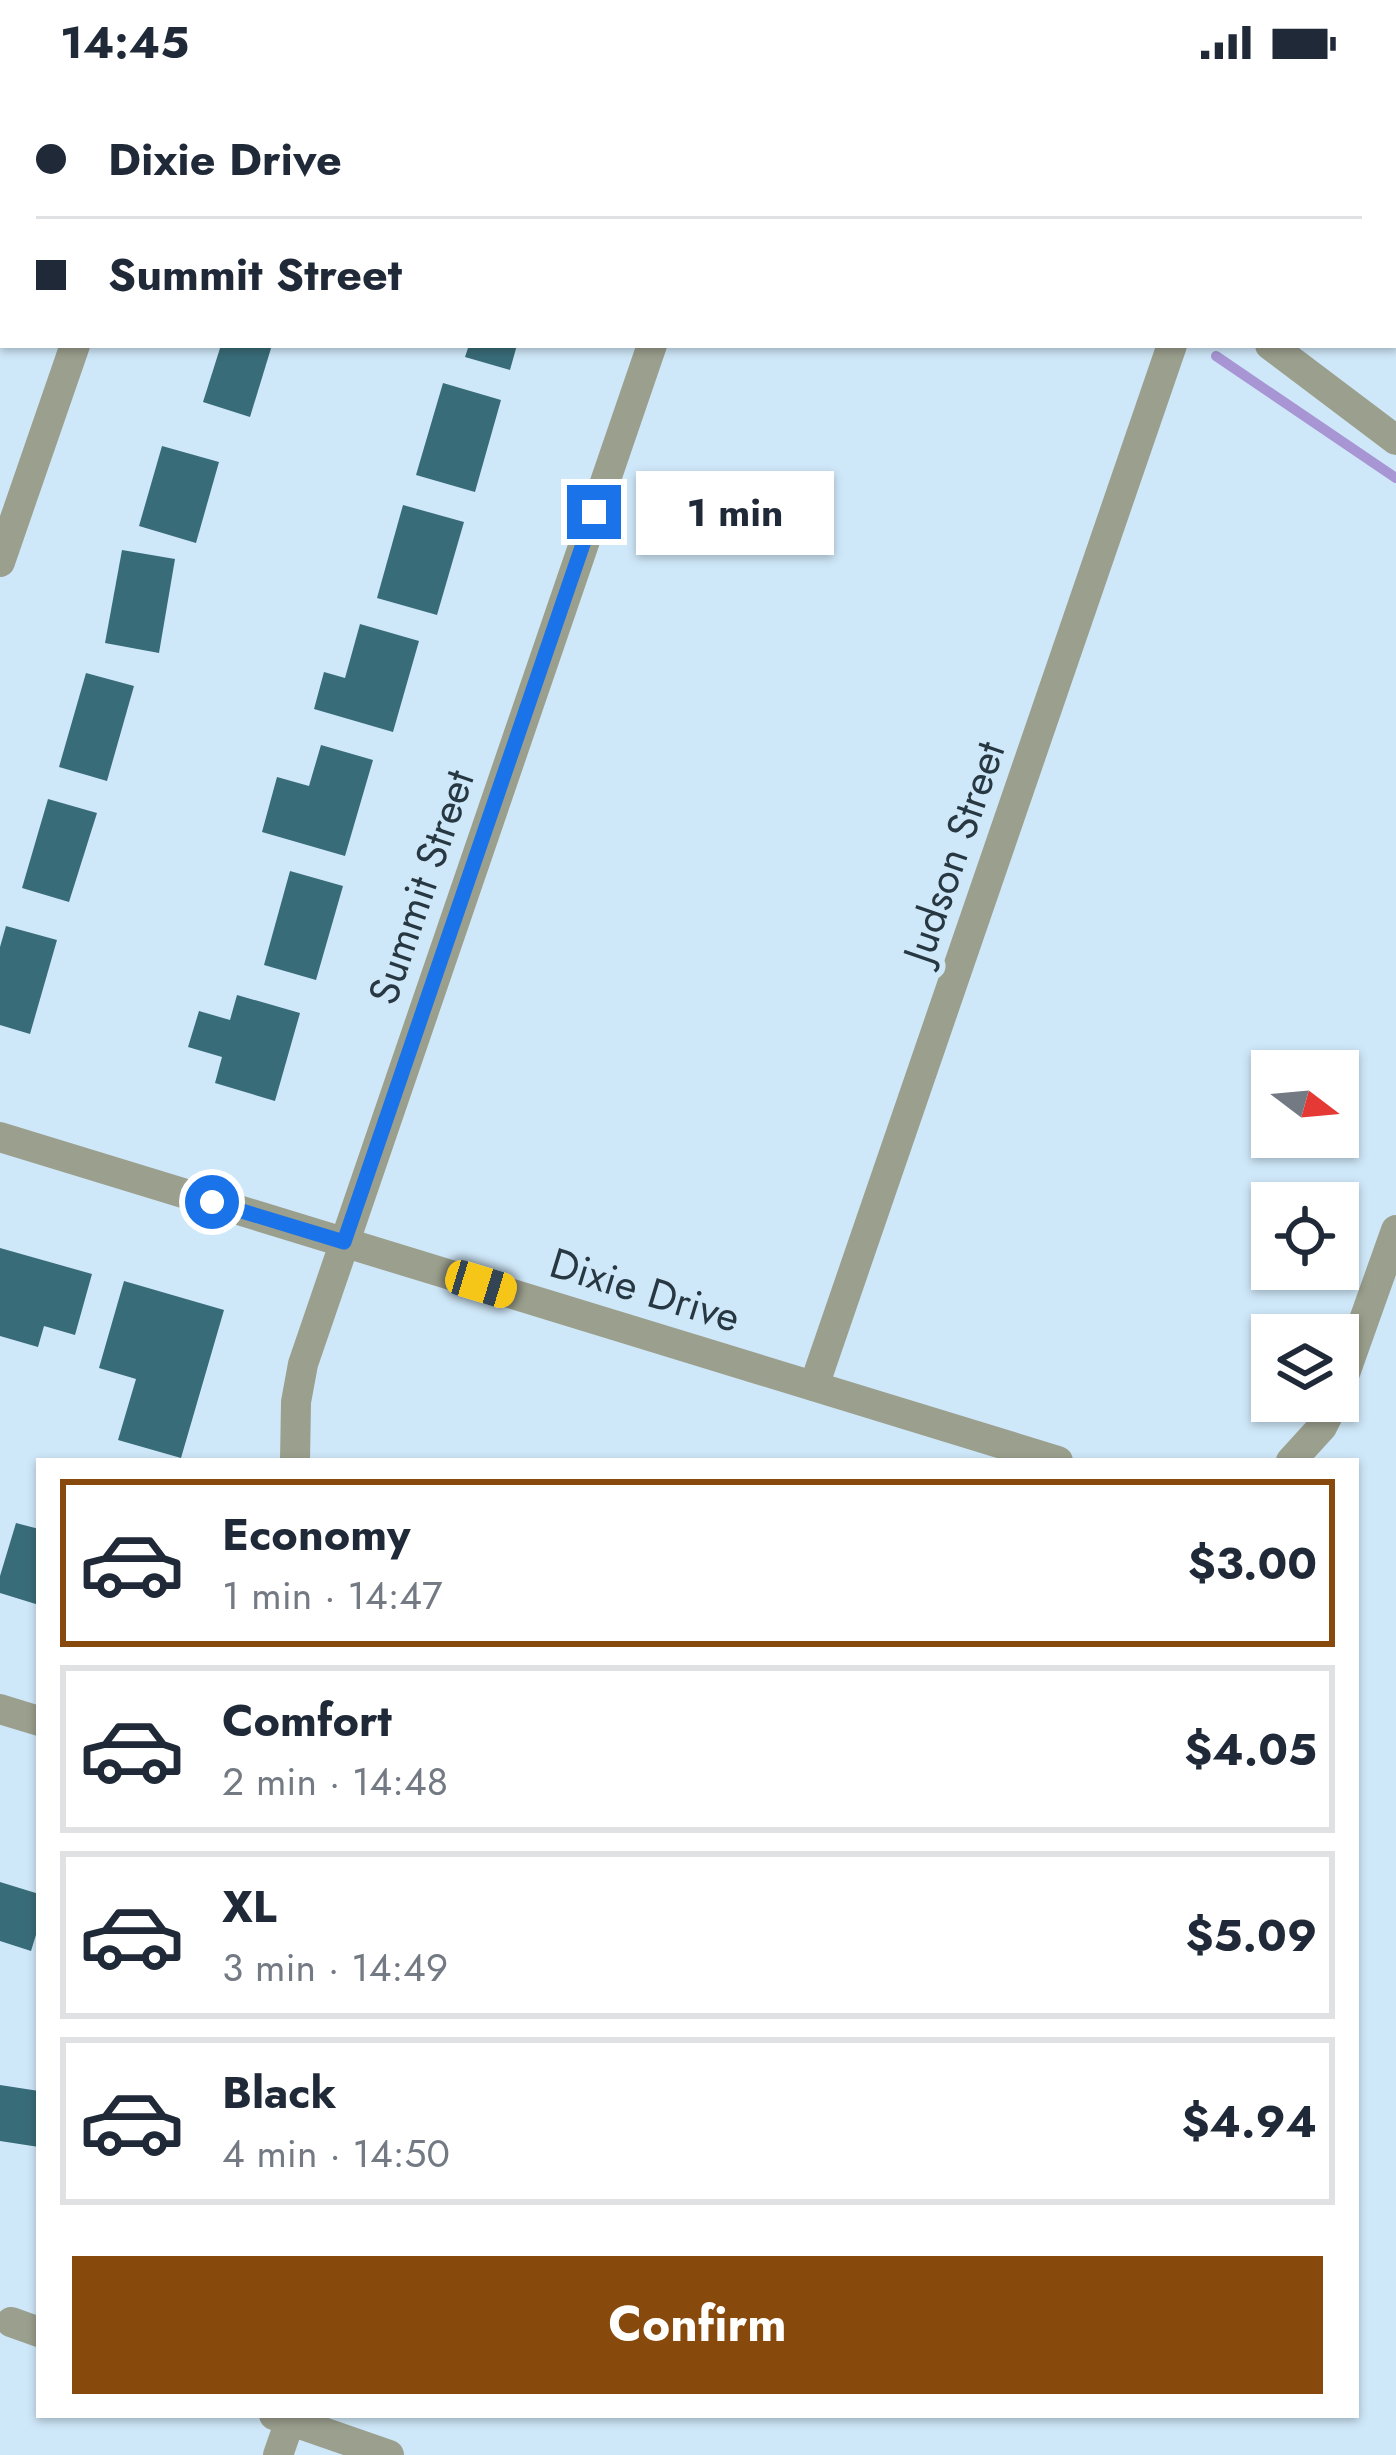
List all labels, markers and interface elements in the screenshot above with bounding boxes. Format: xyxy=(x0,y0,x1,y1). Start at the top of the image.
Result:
text: 14:45 xyxy=(60,10,189,75)
text: Dixie Drive xyxy=(108,127,342,192)
text: Summit Street xyxy=(108,242,402,307)
callout: 1 min xyxy=(636,470,834,554)
text: 1 min xyxy=(687,484,783,541)
route end xyxy=(567,485,621,539)
street label: Judson Street xyxy=(886,733,1020,976)
street label: Summit Street xyxy=(352,762,490,1012)
north arrow xyxy=(1251,1050,1359,1158)
map controls xyxy=(1251,1050,1359,1422)
route start xyxy=(185,1175,239,1229)
button: locate xyxy=(1251,1182,1359,1290)
street label: Dixie Drive xyxy=(543,1232,747,1348)
car xyxy=(441,1256,521,1312)
button: layers xyxy=(1251,1314,1359,1422)
text: Economy xyxy=(222,1502,410,1567)
icon: car xyxy=(78,1509,186,1617)
text: $3.00 xyxy=(1188,1531,1317,1596)
text: 1 min · 14:47 xyxy=(222,1567,443,1624)
text: Comfort xyxy=(222,1688,392,1753)
icon: car xyxy=(78,1695,186,1803)
text: $4.05 xyxy=(1184,1717,1317,1782)
text: 2 min · 14:48 xyxy=(222,1753,448,1810)
text: XL xyxy=(222,1874,277,1939)
icon: car xyxy=(78,1881,186,1989)
text: $5.09 xyxy=(1186,1903,1317,1968)
text: 3 min · 14:49 xyxy=(222,1939,448,1996)
text: Black xyxy=(222,2060,336,2125)
icon: car xyxy=(78,2067,186,2175)
text: $4.94 xyxy=(1182,2089,1317,2154)
text: 4 min · 14:50 xyxy=(222,2125,450,2182)
button: Confirm xyxy=(72,2256,1323,2394)

